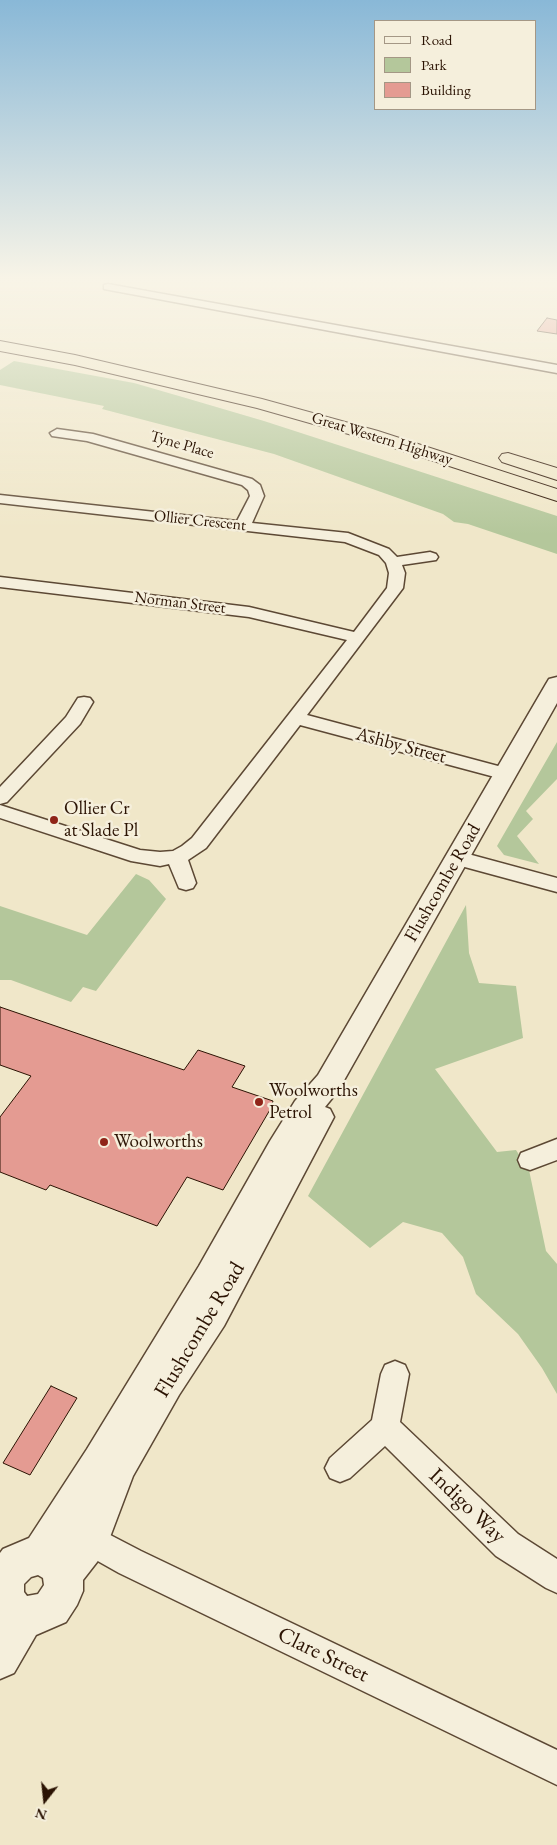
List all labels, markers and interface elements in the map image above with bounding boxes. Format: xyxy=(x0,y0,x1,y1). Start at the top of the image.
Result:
legend xyxy=(374,20,537,110)
text: Road xyxy=(421,30,452,49)
text: Park xyxy=(421,55,447,74)
text: Building xyxy=(421,80,471,99)
street label: Great Western Highway xyxy=(309,408,455,470)
street label: Tyne Place xyxy=(148,427,216,463)
street label: Ollier Crescent xyxy=(153,507,247,535)
street label: Norman Street xyxy=(133,588,227,618)
street label: Ashby Street xyxy=(353,723,449,769)
place label: Ollier Cr at Slade Pl xyxy=(64,798,138,842)
marker: Ollier Cr at Slade Pl xyxy=(48,814,60,826)
street label: Flushcombe Road xyxy=(400,820,486,946)
place label: Woolworths Petrol xyxy=(269,1080,358,1124)
marker: Woolworths Petrol xyxy=(253,1096,265,1108)
place label: Woolworths xyxy=(114,1131,203,1153)
marker: Woolworths xyxy=(98,1136,110,1148)
street label: Flushcombe Road xyxy=(149,1257,251,1403)
street label: Indigo Way xyxy=(423,1463,511,1549)
street label: Clare Street xyxy=(273,1622,373,1688)
north arrow xyxy=(20,1775,70,1825)
text: N xyxy=(33,1804,49,1825)

